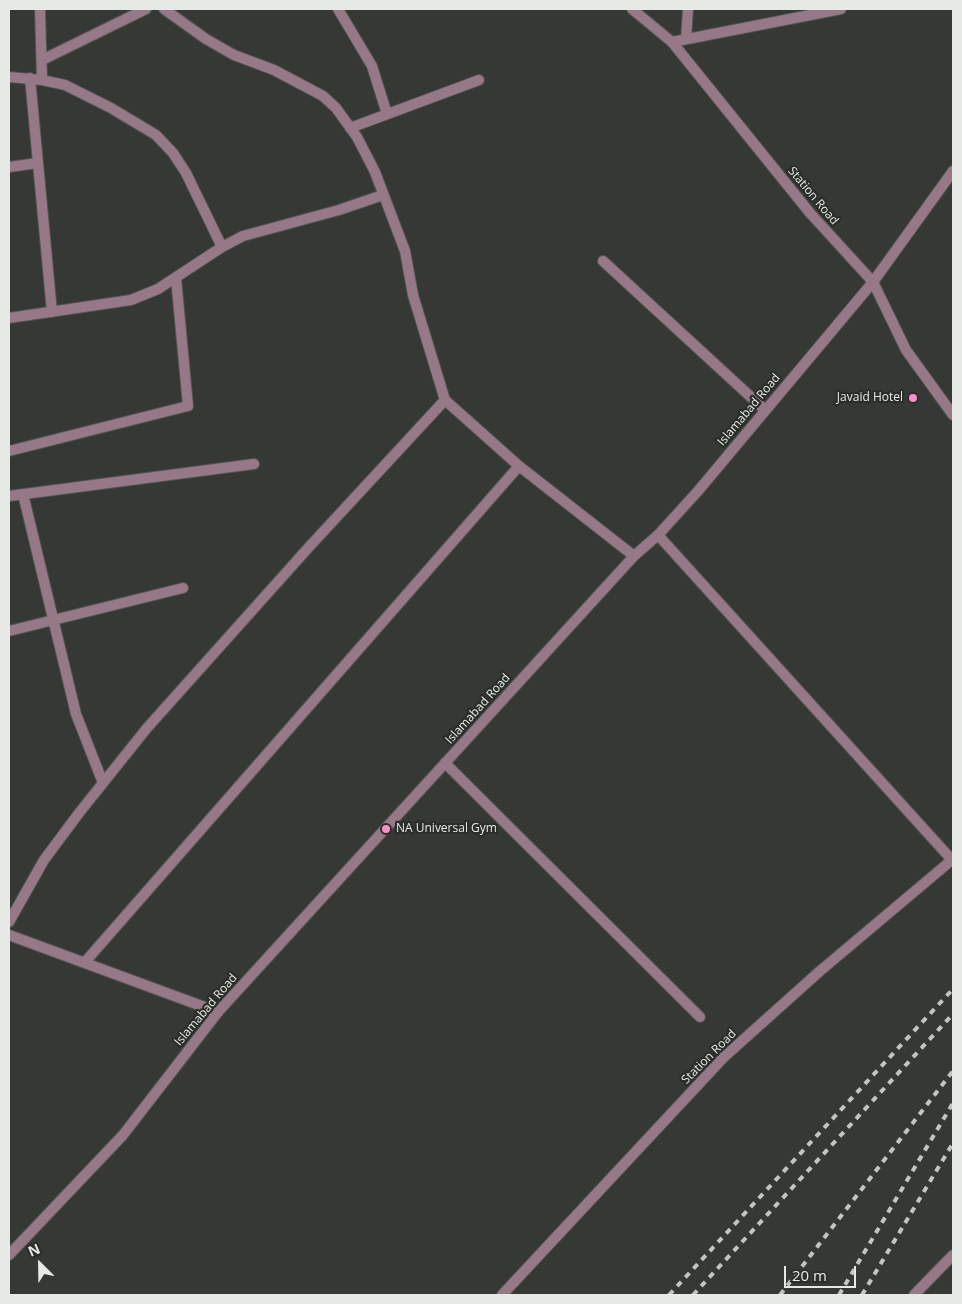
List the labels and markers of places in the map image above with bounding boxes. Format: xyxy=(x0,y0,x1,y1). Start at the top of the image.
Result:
place label: Javaid Hotel xyxy=(837,391,903,405)
marker: Javaid Hotel xyxy=(907,392,919,404)
place label: NA Universal Gym xyxy=(396,822,497,836)
marker: NA Universal Gym xyxy=(380,823,392,835)

